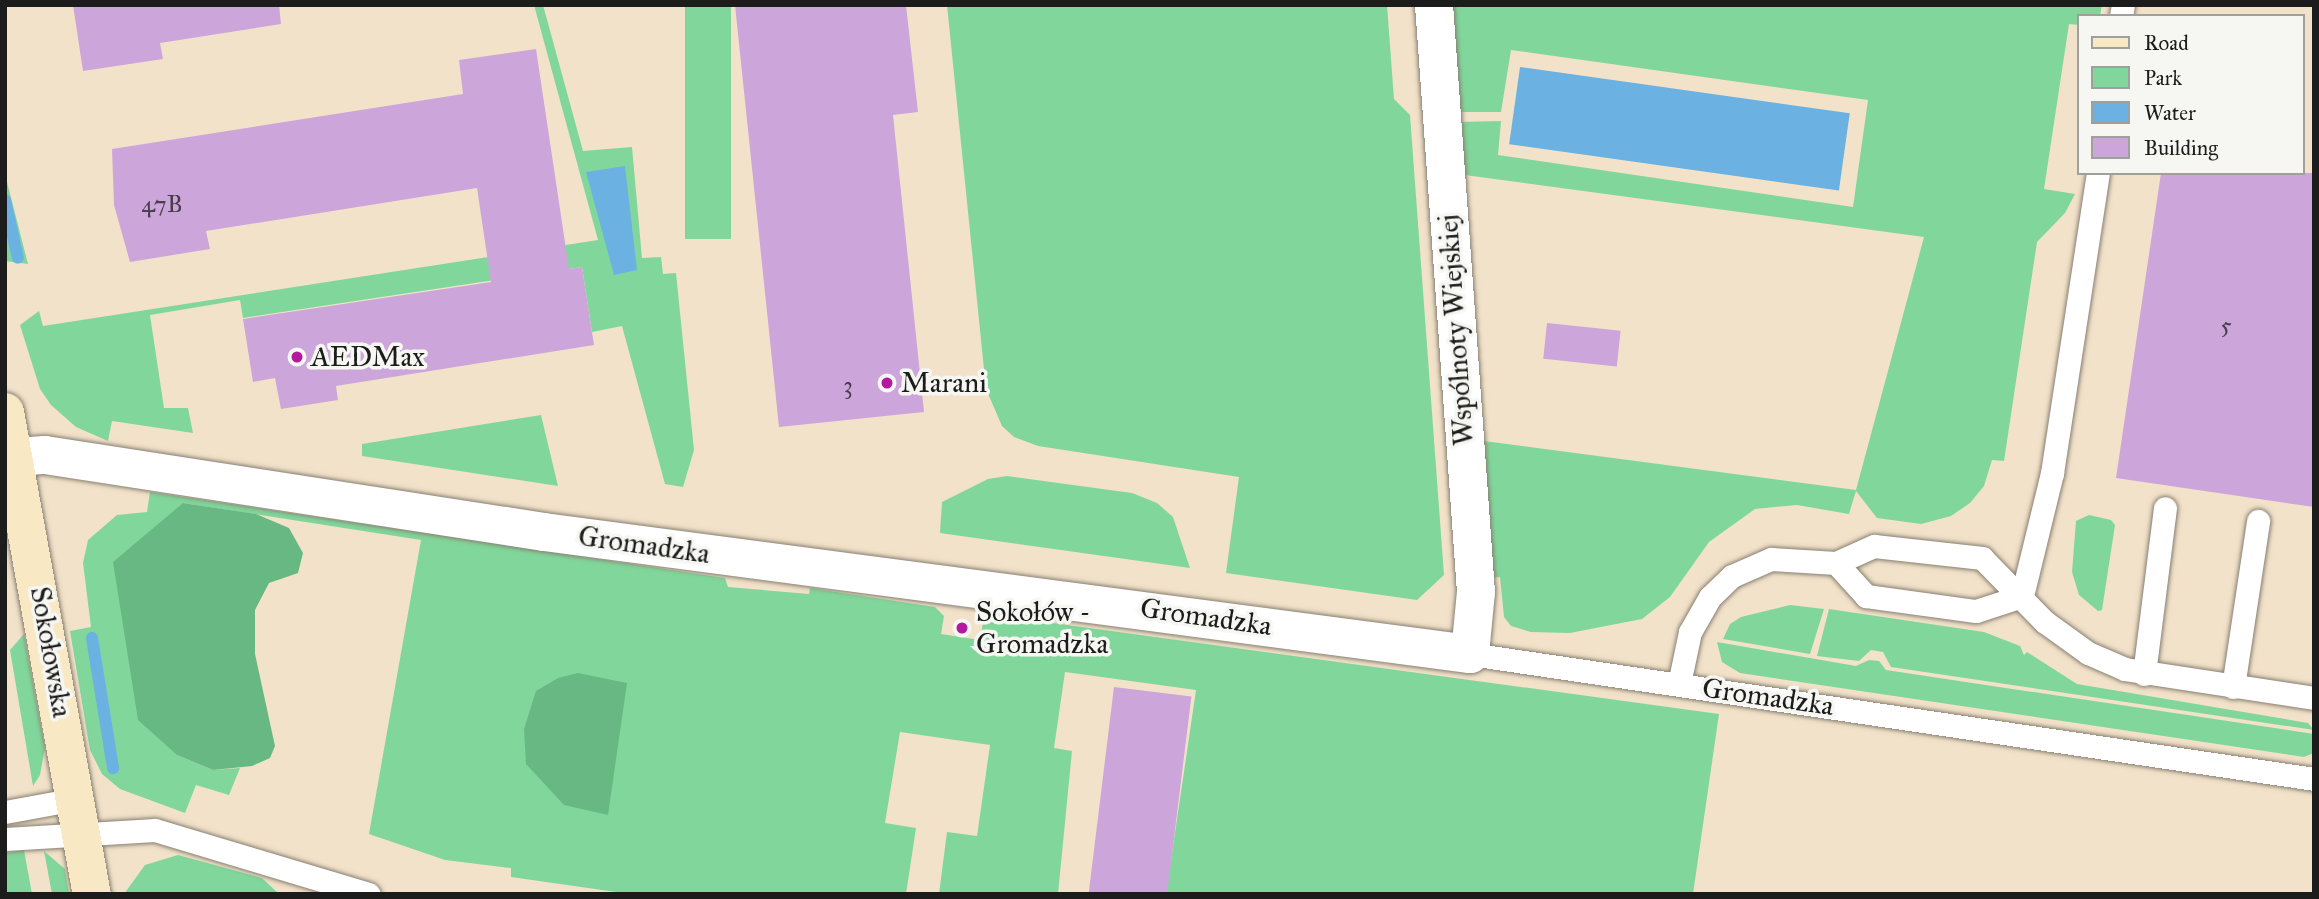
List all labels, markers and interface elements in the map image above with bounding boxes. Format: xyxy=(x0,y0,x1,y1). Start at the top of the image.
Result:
legend xyxy=(2078,14,2305,175)
text: Road xyxy=(2144,30,2189,56)
text: Park xyxy=(2144,65,2182,91)
text: Water xyxy=(2144,100,2196,126)
text: Building xyxy=(2144,135,2218,161)
house number: 47B xyxy=(141,191,183,219)
street label: Wspólnoty Wiejskiej xyxy=(1431,213,1481,447)
house number: 5 xyxy=(2220,312,2232,340)
place label: AEDMax xyxy=(311,340,425,374)
marker: AEDMax xyxy=(289,349,305,365)
place label: Marani xyxy=(901,366,987,400)
house number: 3 xyxy=(843,372,853,400)
marker: Marani xyxy=(879,375,895,391)
street label: Gromadzka xyxy=(576,519,712,571)
street label: Sokołowska xyxy=(23,584,79,720)
street label: Gromadzka xyxy=(1138,591,1274,643)
place label: Sokołów - Gromadzka xyxy=(976,595,1108,661)
marker: Sokołów - Gromadzka xyxy=(954,620,970,636)
street label: Gromadzka xyxy=(1700,671,1836,723)

